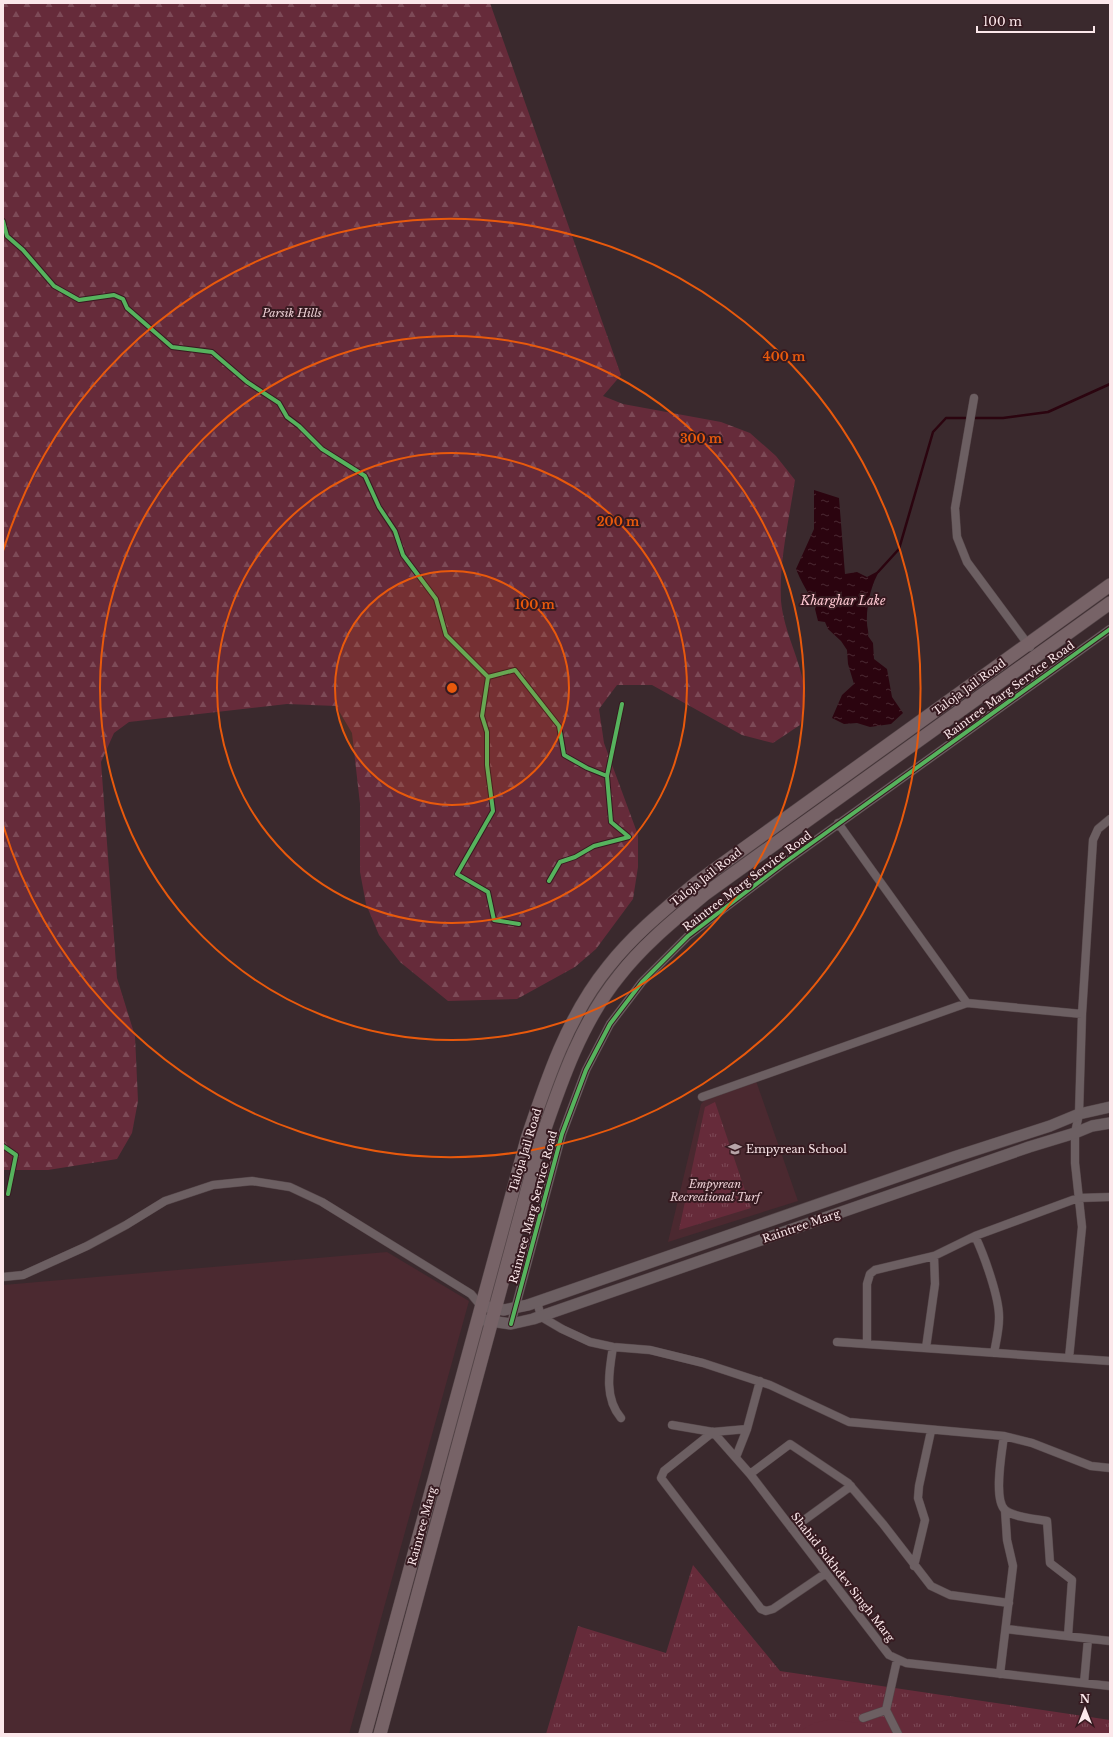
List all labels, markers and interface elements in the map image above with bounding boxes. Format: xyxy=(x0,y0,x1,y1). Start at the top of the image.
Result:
scale bar xyxy=(977,8,1094,34)
text: 100 m xyxy=(983,14,1022,29)
park label: Parsik Hills xyxy=(261,306,322,320)
text: 400 m xyxy=(763,349,806,364)
text: 300 m xyxy=(680,431,723,446)
text: 200 m xyxy=(597,514,640,529)
water label: Kharghar Lake xyxy=(800,593,886,608)
text: 100 m xyxy=(515,597,556,612)
street label: Raintree Marg Service Road xyxy=(941,638,1077,742)
street label: Taloja Jail Road xyxy=(930,655,1009,718)
centre of rings xyxy=(445,681,459,695)
street label: Raintree Marg Service Road xyxy=(680,828,815,934)
street label: Taloja Jail Road xyxy=(667,844,745,909)
street label: Taloja Jail Road xyxy=(506,1106,545,1194)
street label: Raintree Marg Service Road xyxy=(506,1128,560,1285)
school or university icon: Empyrean School xyxy=(727,1141,743,1157)
place label: Empyrean School xyxy=(746,1142,847,1156)
park label: Empyrean Recreational Turf xyxy=(669,1177,762,1204)
street label: Raintree Marg xyxy=(760,1206,842,1246)
street label: Raintree Marg xyxy=(405,1485,439,1567)
street label: Shahid Sukhdev Singh Marg xyxy=(788,1510,898,1645)
north arrow xyxy=(1065,1689,1105,1729)
text: N xyxy=(1080,1692,1091,1706)

